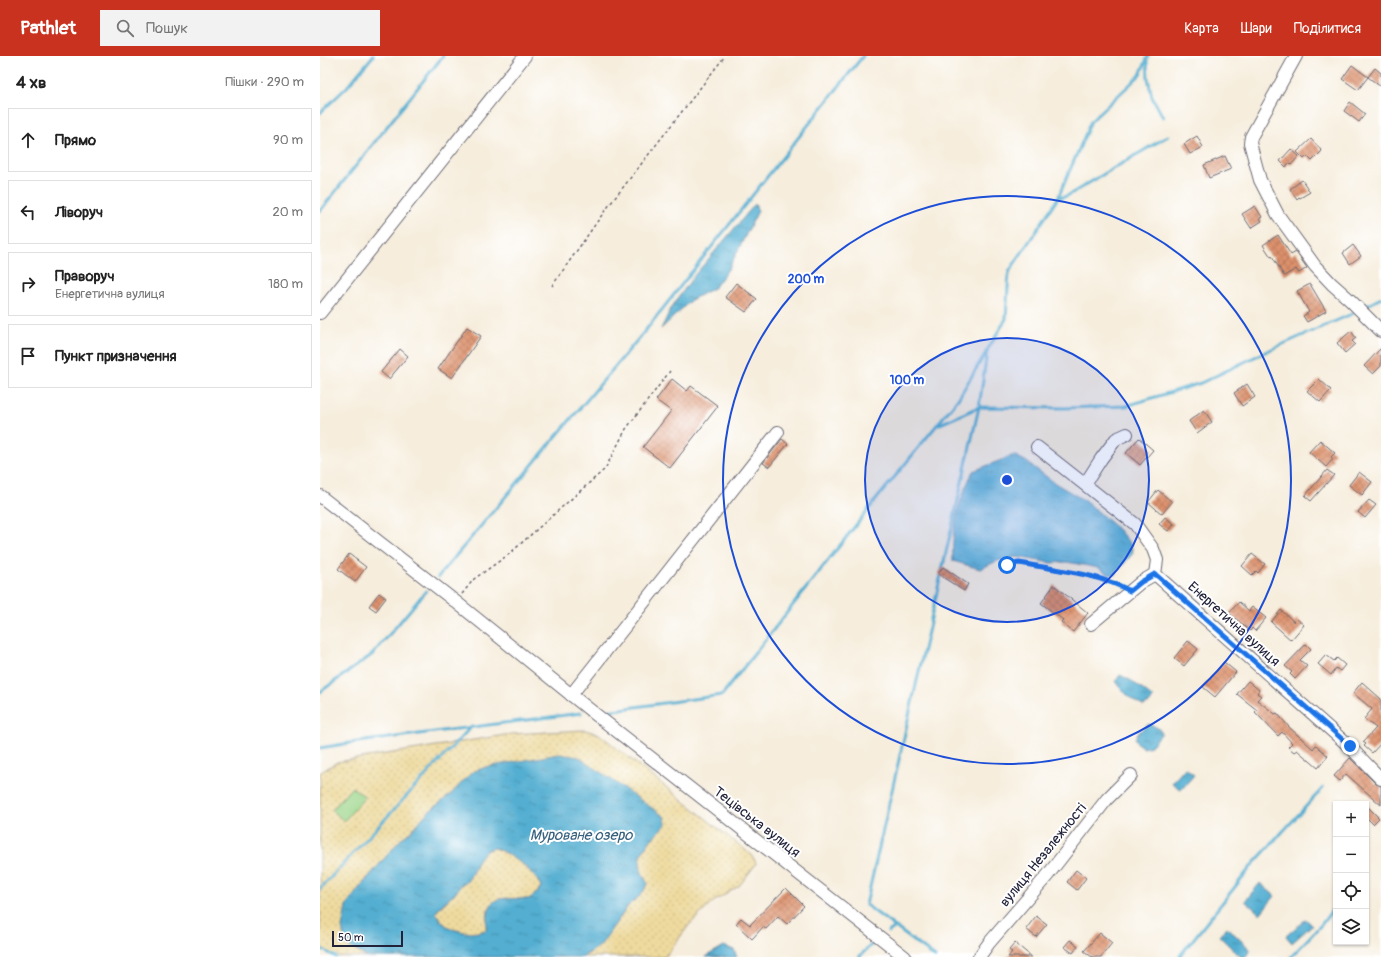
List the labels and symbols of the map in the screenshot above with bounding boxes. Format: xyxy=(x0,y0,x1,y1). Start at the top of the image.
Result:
text: 200 m xyxy=(788,272,825,287)
text: 100 m xyxy=(890,373,925,388)
centre of rings xyxy=(1000,473,1014,487)
route start xyxy=(998,556,1016,574)
street label: Енергетична вулиця xyxy=(1184,578,1284,670)
route end xyxy=(1341,737,1359,755)
street label: Тецівська вулиця xyxy=(710,783,804,861)
street label: вулиця Незалежності xyxy=(996,800,1090,910)
water label: Муроване озеро xyxy=(530,826,633,845)
scale bar xyxy=(332,929,403,948)

